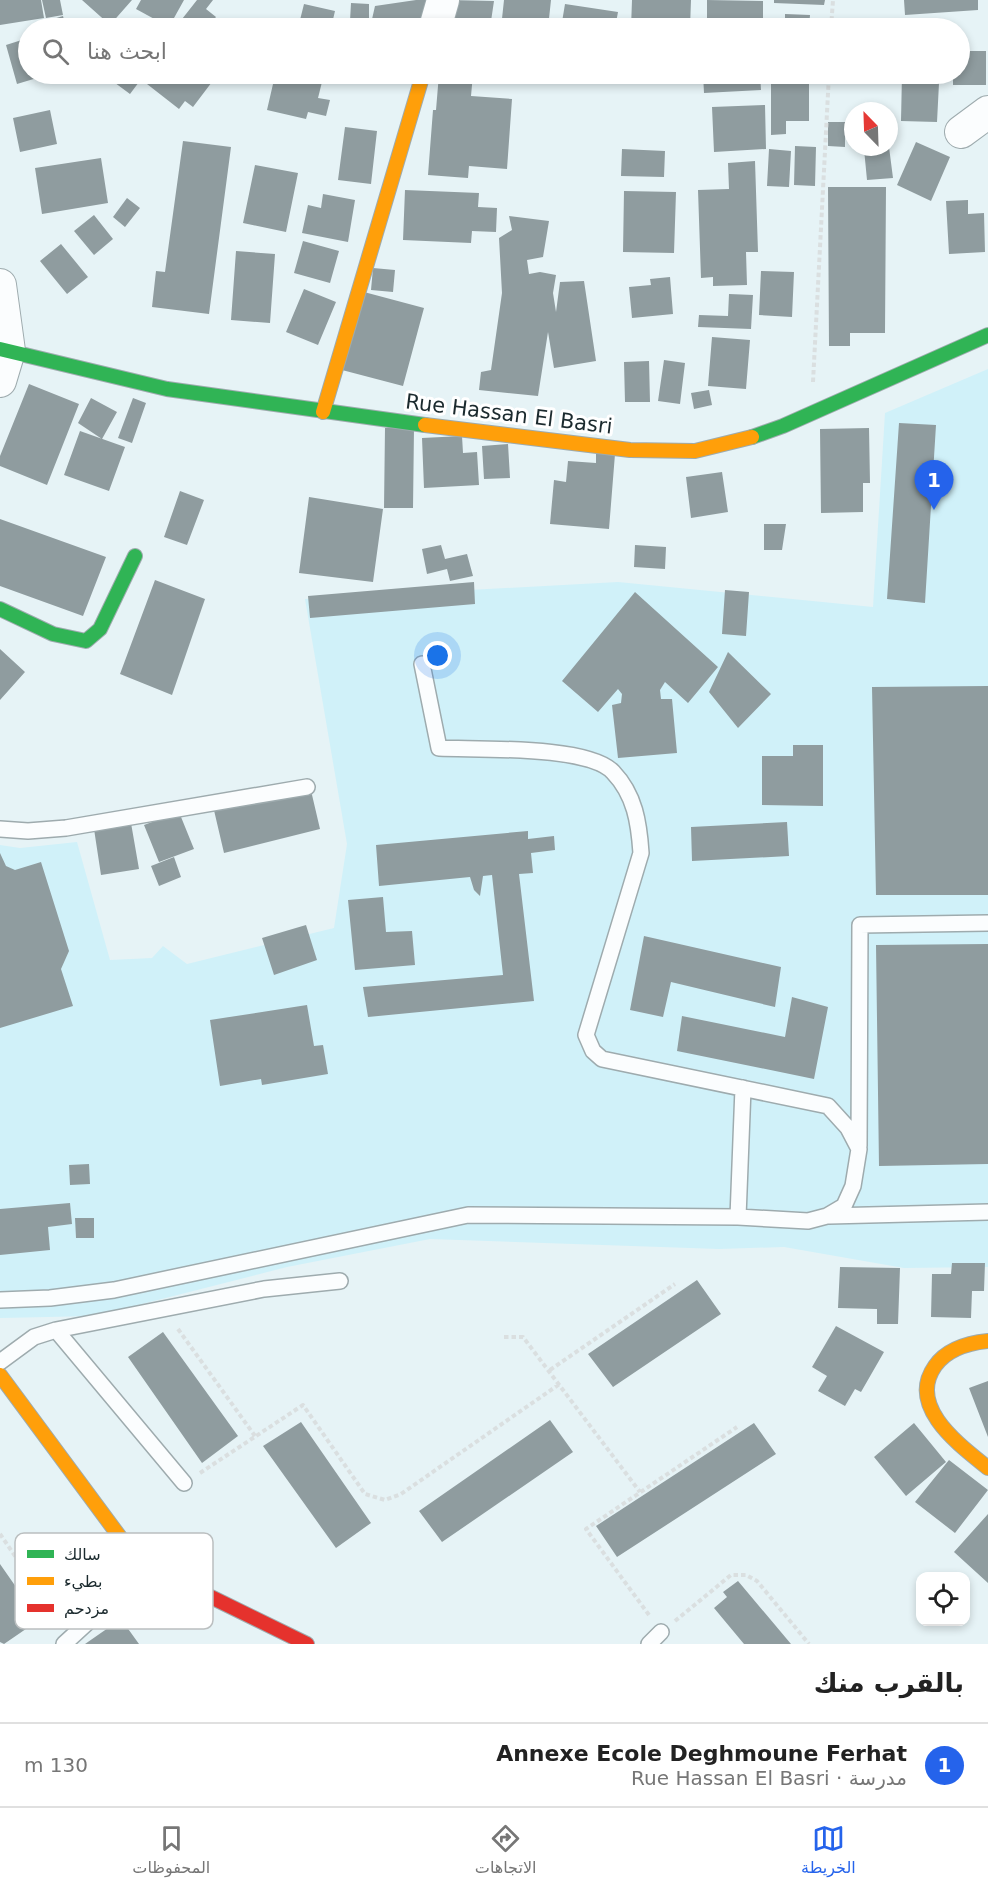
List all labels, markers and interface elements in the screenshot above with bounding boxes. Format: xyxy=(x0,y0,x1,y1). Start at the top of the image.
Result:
search box xyxy=(18,18,970,84)
icon: search xyxy=(39,35,72,68)
text: ابحث هنا xyxy=(87,39,167,64)
north arrow xyxy=(844,102,898,156)
street label: Rue Hassan El Basri xyxy=(404,389,614,439)
pin: 1 xyxy=(914,460,954,510)
your location xyxy=(423,641,452,670)
legend xyxy=(15,1533,213,1629)
text: سالك xyxy=(64,1545,101,1564)
text: بطيء xyxy=(64,1572,102,1592)
map controls xyxy=(916,1572,970,1626)
button: locate xyxy=(916,1572,970,1626)
text: مزدحم xyxy=(64,1599,109,1619)
text: بالقرب منك xyxy=(814,1668,964,1698)
text: Annexe Ecole Deghmoune Ferhat xyxy=(496,1741,907,1766)
text: 130 m xyxy=(24,1753,88,1777)
text: 1 xyxy=(938,1753,951,1777)
text: مدرسة · Rue Hassan El Basri xyxy=(631,1766,907,1790)
tab: المحفوظات xyxy=(132,1822,210,1877)
tab: الاتجاهات xyxy=(475,1822,536,1877)
tab: الخريطة xyxy=(801,1822,856,1877)

